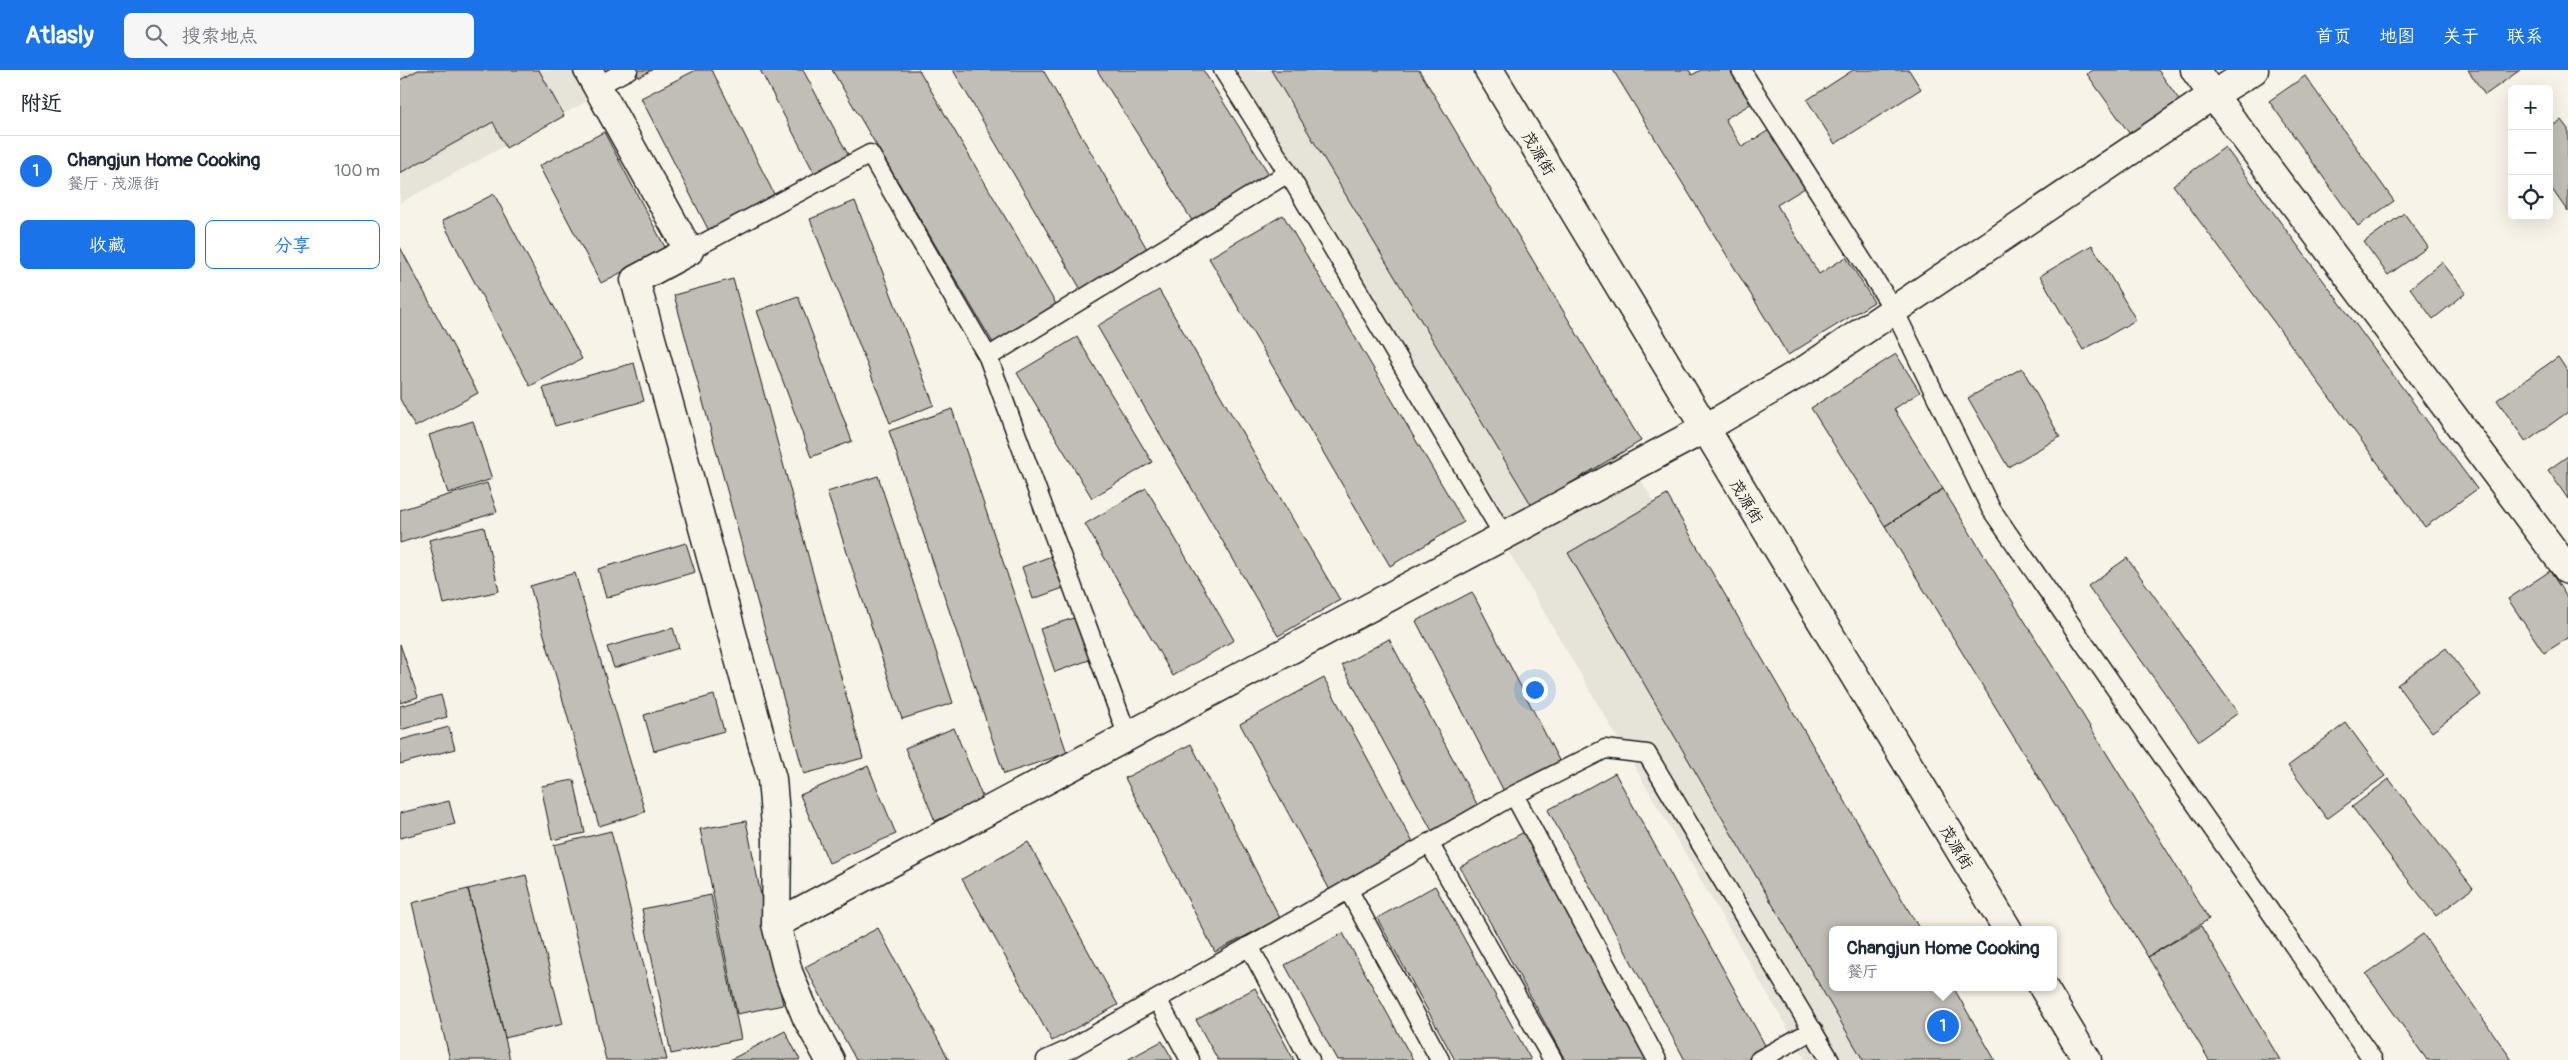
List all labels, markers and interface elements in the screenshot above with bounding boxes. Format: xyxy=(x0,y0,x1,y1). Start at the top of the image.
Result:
search box xyxy=(124,13,474,58)
text: Atlasly xyxy=(25,21,94,50)
icon: search xyxy=(142,21,170,49)
text: 搜索地点 xyxy=(182,24,258,48)
text: 首页 xyxy=(2315,25,2351,48)
text: 地图 xyxy=(2379,25,2415,48)
text: 关于 xyxy=(2443,25,2479,48)
text: 联系 xyxy=(2507,25,2543,48)
map controls xyxy=(2508,85,2553,220)
button: + xyxy=(2508,85,2553,130)
text: 附近 xyxy=(20,90,62,117)
street label: 茂源街 xyxy=(1517,128,1559,179)
button: − xyxy=(2508,130,2553,175)
text: Changjun Home Cooking xyxy=(67,148,260,172)
text: 1 xyxy=(33,161,39,181)
text: 100 m xyxy=(334,161,380,181)
text: 餐厅 · 茂源街 xyxy=(67,174,159,194)
button: locate xyxy=(2508,175,2553,220)
button: 收藏 xyxy=(20,220,195,269)
button: 分享 xyxy=(205,220,380,269)
street label: 茂源街 xyxy=(1725,476,1767,527)
your location xyxy=(1522,677,1548,703)
street label: 茂源街 xyxy=(1935,822,1977,873)
popup xyxy=(1829,926,2057,991)
text: Changjun Home Cooking xyxy=(1846,936,2040,960)
text: 餐厅 xyxy=(1846,962,1878,982)
pin: 1 xyxy=(1927,1007,1959,1045)

